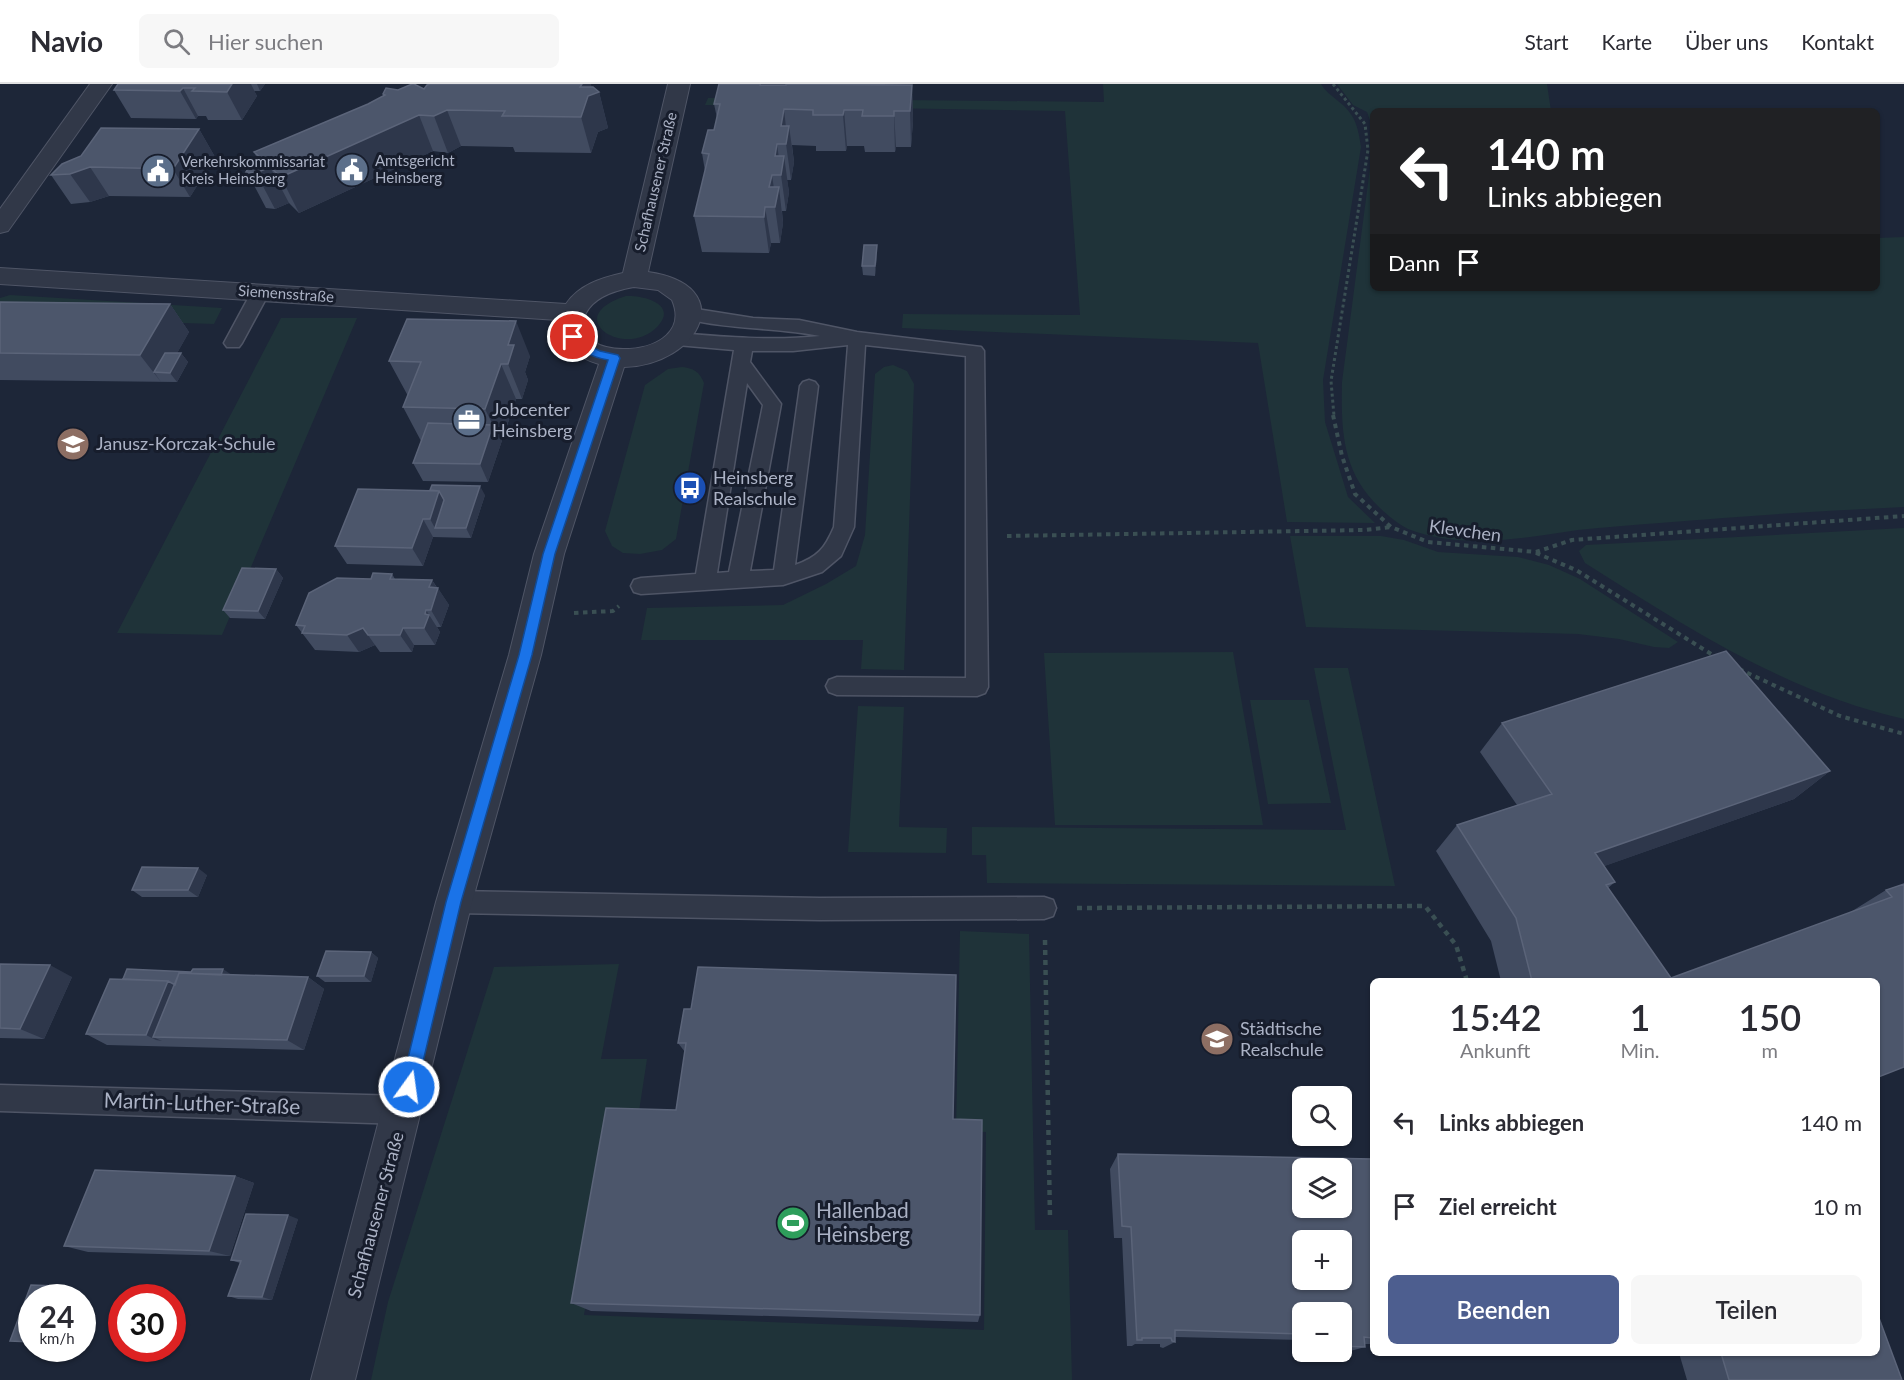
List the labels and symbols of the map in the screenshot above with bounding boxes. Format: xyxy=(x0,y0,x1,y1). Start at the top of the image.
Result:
street label: Schafhausener Straße xyxy=(630,110,680,253)
place label: Amtsgericht Heinsberg xyxy=(375,151,455,186)
place label: Verkehrskommissariat Kreis Heinsberg xyxy=(181,152,326,187)
public building icon: Amtsgericht Heinsberg xyxy=(334,152,370,188)
public building icon: Verkehrskommissariat Kreis Heinsberg xyxy=(140,153,176,189)
street label: Siemensstraße xyxy=(238,281,335,305)
pin xyxy=(547,311,598,362)
place label: Jobcenter Heinsberg xyxy=(492,398,572,441)
office icon: Jobcenter Heinsberg xyxy=(451,402,487,438)
school or university icon: Janusz-Korczak-Schule xyxy=(55,426,91,462)
place label: Janusz-Korczak-Schule xyxy=(96,432,276,454)
place label: Heinsberg Realschule xyxy=(713,466,797,509)
bus stop icon: Heinsberg Realschule xyxy=(672,470,708,506)
street label: Klevchen xyxy=(1428,514,1503,546)
place label: Städtische Realschule xyxy=(1240,1017,1324,1060)
school or university icon: Städtische Realschule xyxy=(1199,1021,1235,1057)
position arrow xyxy=(377,1055,441,1119)
street label: Martin-Luther-Straße xyxy=(103,1087,301,1118)
street label: Schafhausener Straße xyxy=(342,1129,408,1300)
place label: Hallenbad Heinsberg xyxy=(816,1197,910,1246)
sports icon: Hallenbad Heinsberg xyxy=(775,1205,811,1241)
speed limit sign: 30 xyxy=(108,1284,186,1362)

